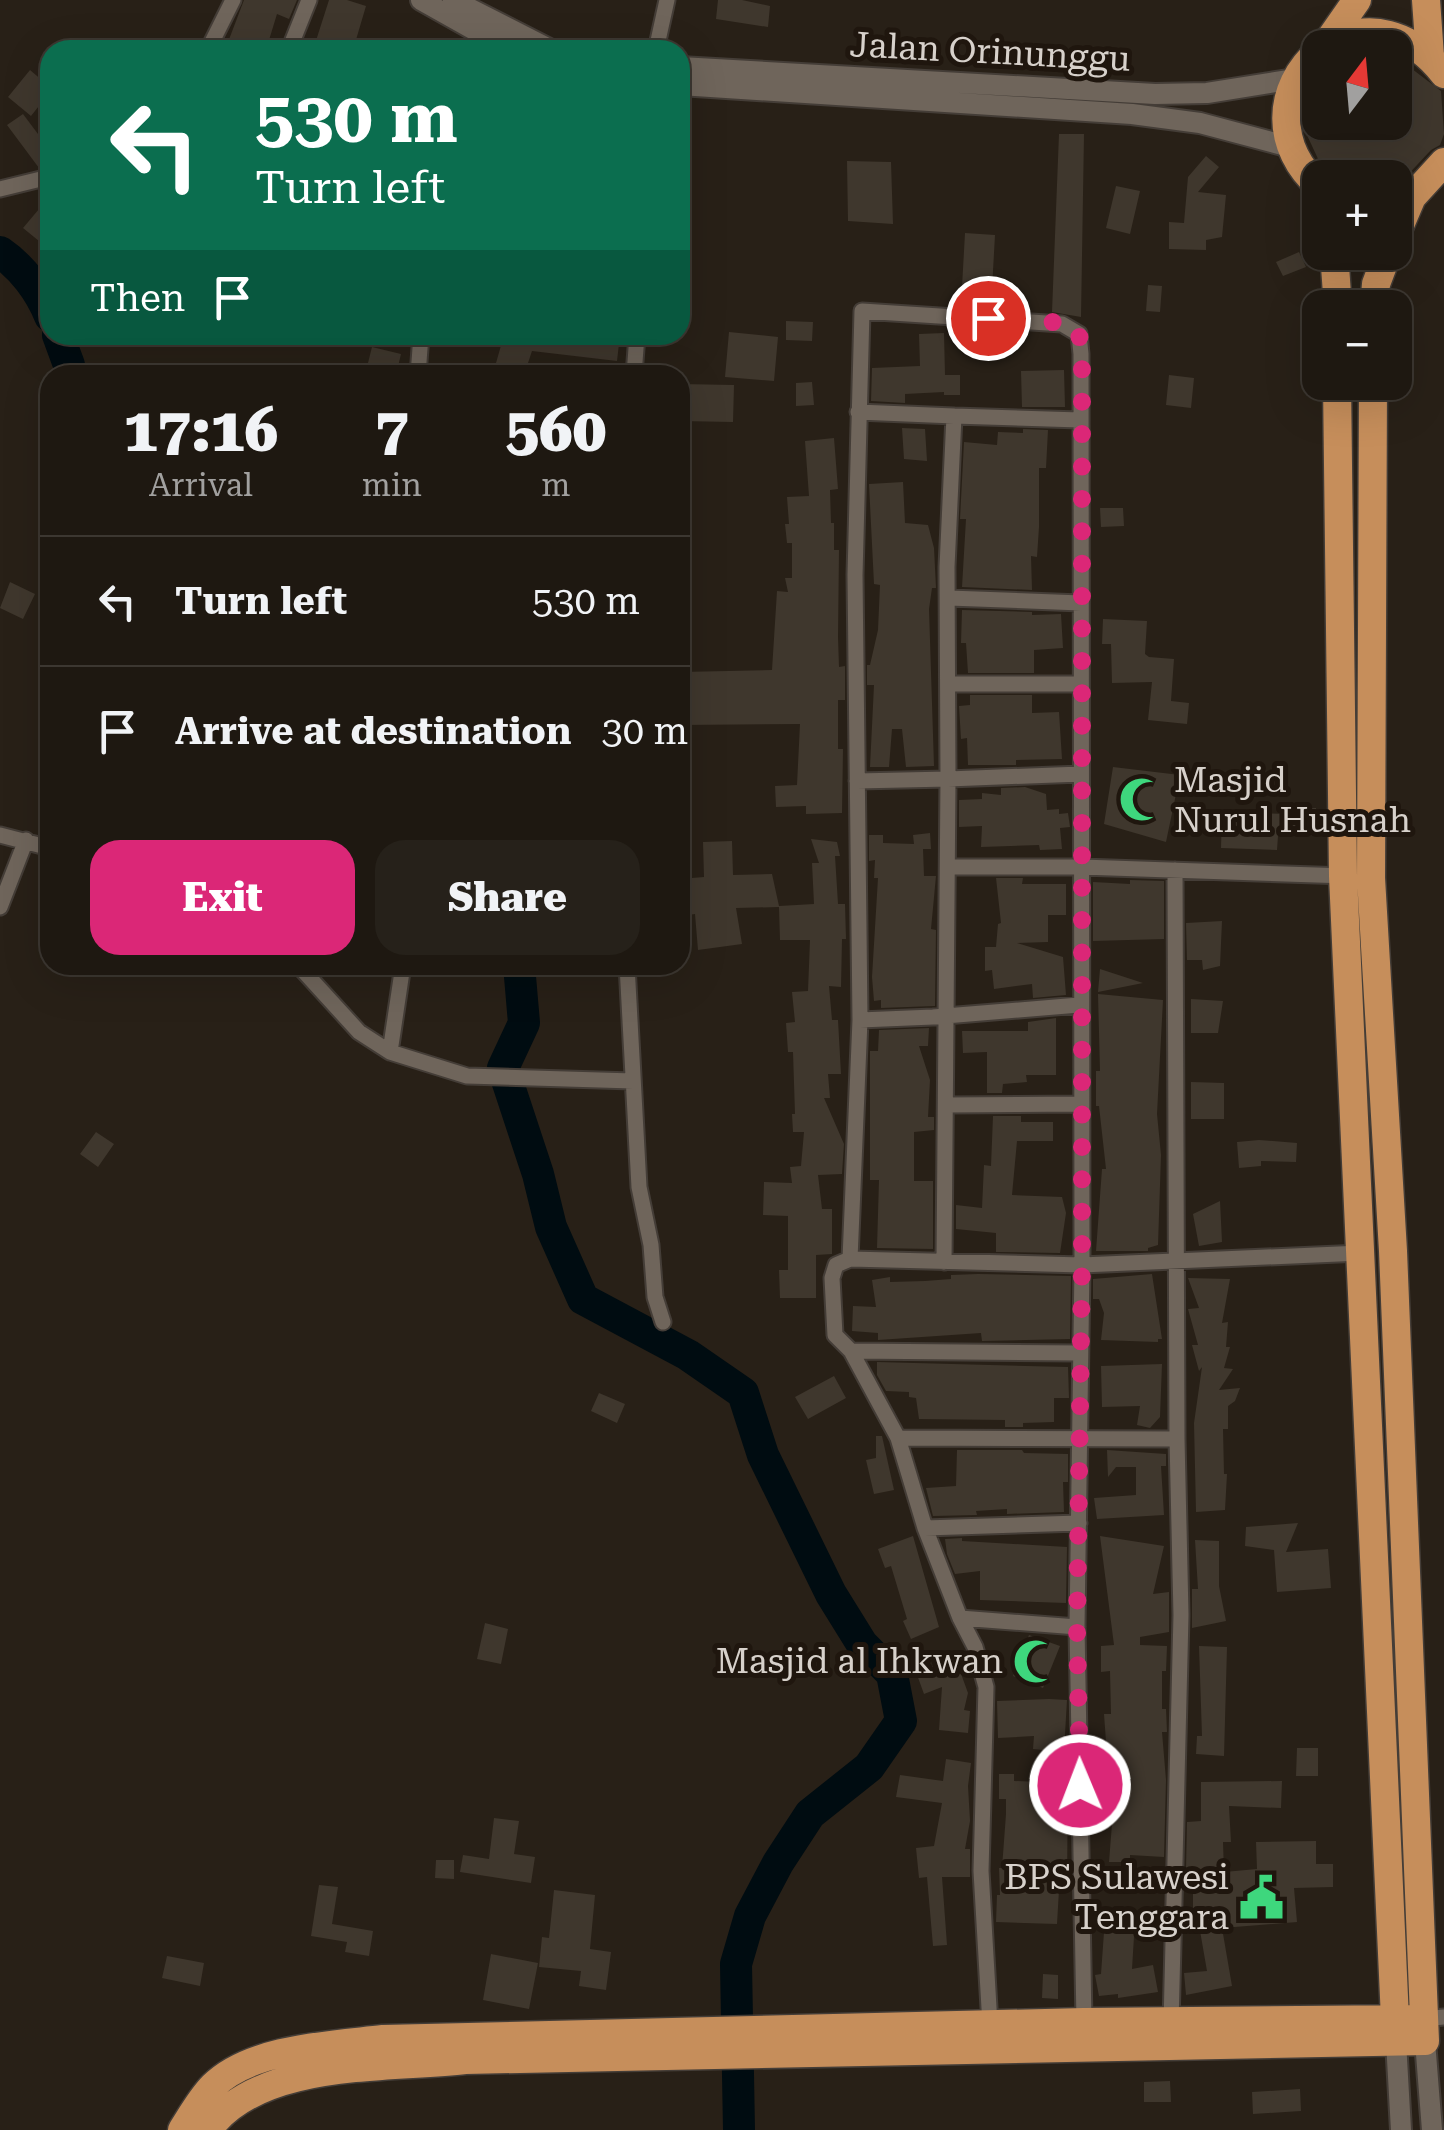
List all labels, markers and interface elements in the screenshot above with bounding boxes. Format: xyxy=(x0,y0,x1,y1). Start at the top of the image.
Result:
street label: Jalan Orinunggu xyxy=(849,24,1132,80)
north arrow xyxy=(1302,30,1412,140)
map controls xyxy=(1302,30,1412,400)
text: 530 m xyxy=(255,77,458,159)
icon: left xyxy=(90,80,220,210)
button: + xyxy=(1302,160,1412,270)
text: Turn left xyxy=(255,161,445,214)
icon: arrive xyxy=(205,270,260,325)
text: Then xyxy=(90,276,185,320)
pin xyxy=(946,276,1031,361)
button: − xyxy=(1302,290,1412,400)
icon: arrive xyxy=(961,291,1016,346)
text: 17:16 xyxy=(124,395,278,466)
text: 7 xyxy=(375,395,409,466)
text: 560 xyxy=(505,395,606,466)
text: Arrival xyxy=(149,466,253,504)
text: min xyxy=(362,466,422,504)
text: m xyxy=(541,466,570,504)
icon: left xyxy=(90,574,145,629)
text: Turn left xyxy=(175,579,347,623)
text: 530 m xyxy=(532,579,640,623)
icon: arrive xyxy=(90,704,145,759)
text: Arrive at destination xyxy=(175,709,571,753)
text: 30 m xyxy=(601,709,688,753)
place label: Masjid Nurul Husnah xyxy=(1174,760,1411,841)
mosque icon: Masjid Nurul Husnah xyxy=(1117,776,1165,824)
button: Exit xyxy=(90,840,355,955)
button: Share xyxy=(375,840,640,955)
mosque icon: Masjid al Ihkwan xyxy=(1012,1637,1060,1685)
place label: Masjid al Ihkwan xyxy=(716,1641,1003,1682)
position arrow xyxy=(1028,1733,1132,1837)
place label: BPS Sulawesi Tenggara xyxy=(1004,1857,1229,1938)
public building icon: BPS Sulawesi Tenggara xyxy=(1238,1873,1286,1921)

